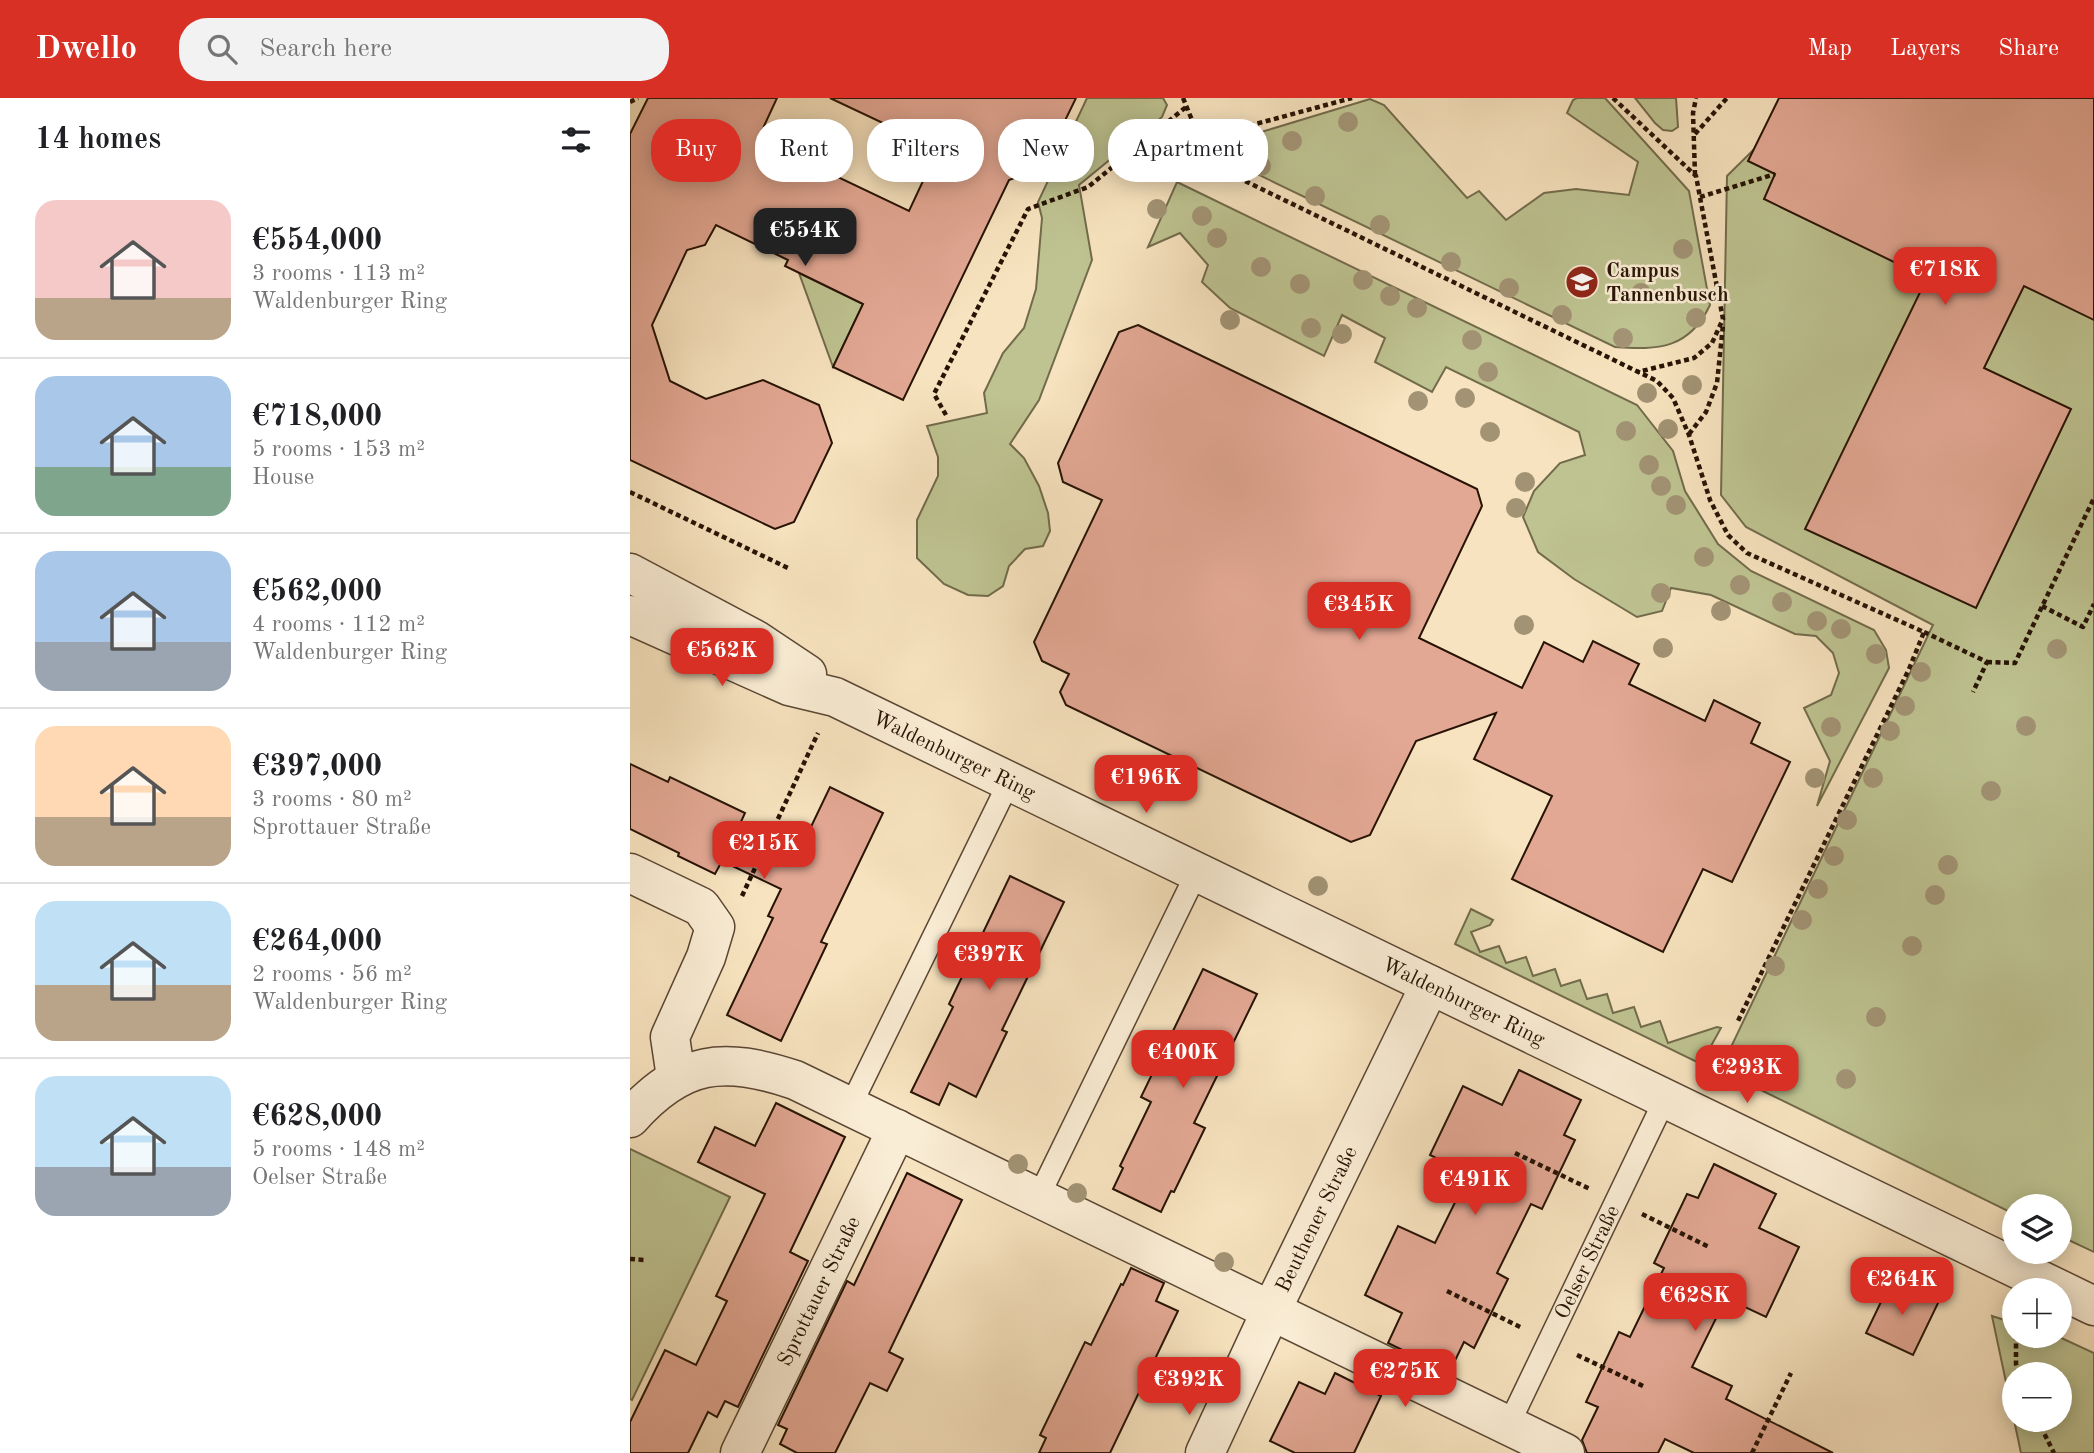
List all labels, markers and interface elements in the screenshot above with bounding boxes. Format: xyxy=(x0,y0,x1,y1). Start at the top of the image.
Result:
search box xyxy=(179,18,669,81)
icon: search xyxy=(203,30,241,68)
text: Dwello xyxy=(35,33,137,66)
text: Search here xyxy=(259,36,392,62)
text: Map xyxy=(1808,37,1852,61)
text: Layers xyxy=(1890,37,1960,61)
text: Share xyxy=(1998,37,2059,61)
chip: Buy xyxy=(651,119,741,182)
chip: Rent xyxy=(755,119,853,182)
chip: Filters xyxy=(867,119,984,182)
chip: New xyxy=(998,119,1094,182)
chip: Apartment xyxy=(1108,119,1268,182)
icon: filters xyxy=(557,121,595,159)
text: 14 homes xyxy=(35,125,161,155)
pin: €554K xyxy=(756,208,854,268)
text: €554K xyxy=(769,219,841,242)
text: €554,000 xyxy=(252,226,382,256)
icon: home xyxy=(91,228,175,312)
pin: €718K xyxy=(1896,248,1994,307)
text: €718K xyxy=(1909,258,1981,281)
place label: Campus Tannenbusch xyxy=(1606,261,1729,306)
text: 3 rooms · 113 m² xyxy=(252,262,425,285)
school or university icon: Campus Tannenbusch xyxy=(1563,263,1601,301)
text: Waldenburger Ring xyxy=(252,290,447,313)
text: €718,000 xyxy=(252,402,382,432)
icon: home xyxy=(91,404,175,488)
text: 5 rooms · 153 m² xyxy=(252,438,425,461)
text: House xyxy=(252,466,314,489)
text: €562,000 xyxy=(252,577,382,607)
icon: home xyxy=(91,579,175,663)
pin: €345K xyxy=(1310,582,1408,642)
text: €345K xyxy=(1323,593,1395,616)
text: 4 rooms · 112 m² xyxy=(252,613,425,636)
pin: €562K xyxy=(673,628,771,688)
text: €562K xyxy=(686,639,758,662)
text: Waldenburger Ring xyxy=(252,641,447,664)
street label: Waldenburger Ring xyxy=(869,708,1039,805)
text: €397,000 xyxy=(252,752,382,782)
icon: home xyxy=(91,754,175,838)
pin: €196K xyxy=(1097,756,1195,815)
text: €196K xyxy=(1110,766,1182,789)
text: 3 rooms · 80 m² xyxy=(252,788,412,811)
text: Sprottauer Straße xyxy=(252,816,431,839)
pin: €215K xyxy=(715,822,813,881)
text: €215K xyxy=(728,832,800,855)
text: €264,000 xyxy=(252,927,382,957)
icon: home xyxy=(91,929,175,1013)
pin: €397K xyxy=(940,932,1038,992)
text: €397K xyxy=(953,943,1025,966)
street label: Waldenburger Ring xyxy=(1378,954,1549,1051)
text: 2 rooms · 56 m² xyxy=(252,963,412,986)
text: Waldenburger Ring xyxy=(252,991,447,1014)
pin: €400K xyxy=(1134,1030,1232,1090)
text: €400K xyxy=(1147,1041,1219,1064)
pin: €293K xyxy=(1698,1046,1796,1105)
text: €293K xyxy=(1711,1056,1783,1079)
text: €628,000 xyxy=(252,1102,382,1132)
icon: home xyxy=(91,1104,175,1188)
text: 5 rooms · 148 m² xyxy=(252,1138,425,1161)
street label: Beuthener Straße xyxy=(1273,1143,1362,1296)
pin: €491K xyxy=(1426,1158,1524,1217)
text: Oelser Straße xyxy=(252,1166,387,1189)
text: €491K xyxy=(1439,1168,1511,1191)
map controls xyxy=(2002,1194,2072,1432)
button: layers xyxy=(2002,1194,2072,1264)
street label: Oelser Straße xyxy=(1552,1202,1624,1323)
street label: Sprottauer Straße xyxy=(775,1213,865,1370)
pin: €264K xyxy=(1853,1258,1951,1317)
text: €264K xyxy=(1866,1268,1938,1291)
pin: €628K xyxy=(1646,1274,1744,1333)
button: + xyxy=(2002,1278,2072,1348)
text: €628K xyxy=(1659,1284,1731,1307)
pin: €275K xyxy=(1356,1350,1454,1409)
pin: €392K xyxy=(1140,1358,1238,1417)
text: €275K xyxy=(1369,1360,1441,1383)
button: − xyxy=(2002,1362,2072,1432)
text: €392K xyxy=(1153,1368,1225,1391)

